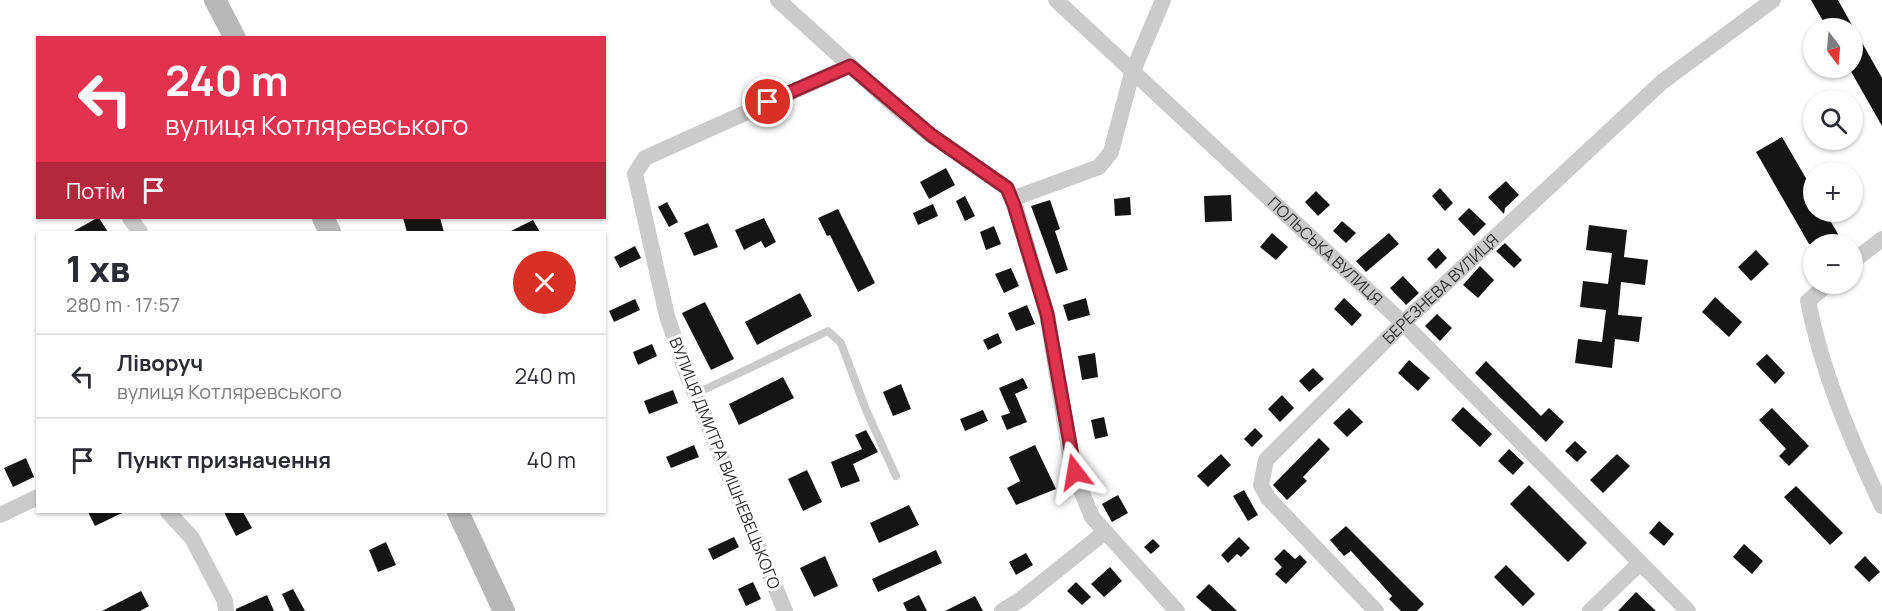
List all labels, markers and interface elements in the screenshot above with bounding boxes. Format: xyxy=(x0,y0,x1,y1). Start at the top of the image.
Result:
north arrow xyxy=(1803,18,1863,78)
map controls xyxy=(1803,18,1863,294)
text: 240 m xyxy=(165,51,289,109)
icon: left xyxy=(66,60,144,138)
pin xyxy=(742,76,793,127)
icon: arrive xyxy=(751,85,784,118)
button: search xyxy=(1803,90,1863,150)
text: вулиця Котляревського xyxy=(165,106,468,143)
button: + xyxy=(1803,162,1863,222)
icon: arrive xyxy=(137,174,170,207)
text: Потім xyxy=(66,176,125,206)
street label: ПОЛЬСЬКА ВУЛИЦЯ xyxy=(1263,192,1388,310)
street label: БЕРЕЗНЕВА ВУЛИЦЯ xyxy=(1377,229,1503,349)
button: − xyxy=(1803,234,1863,294)
text: 1 хв xyxy=(66,244,130,293)
button: close xyxy=(513,251,576,314)
text: 280 m · 17:57 xyxy=(66,291,180,318)
street label: ВУЛИЦЯ ДМИТРА ВИШНЕВЕЦЬКОГО xyxy=(664,334,786,593)
text: Ліворуч xyxy=(117,348,203,378)
icon: left xyxy=(66,360,99,393)
text: 240 m xyxy=(514,361,576,391)
text: вулиця Котляревського xyxy=(117,378,342,405)
position arrow xyxy=(1043,440,1107,504)
icon: arrive xyxy=(66,444,99,477)
text: Пункт призначення xyxy=(117,445,331,475)
text: 40 m xyxy=(527,445,576,475)

